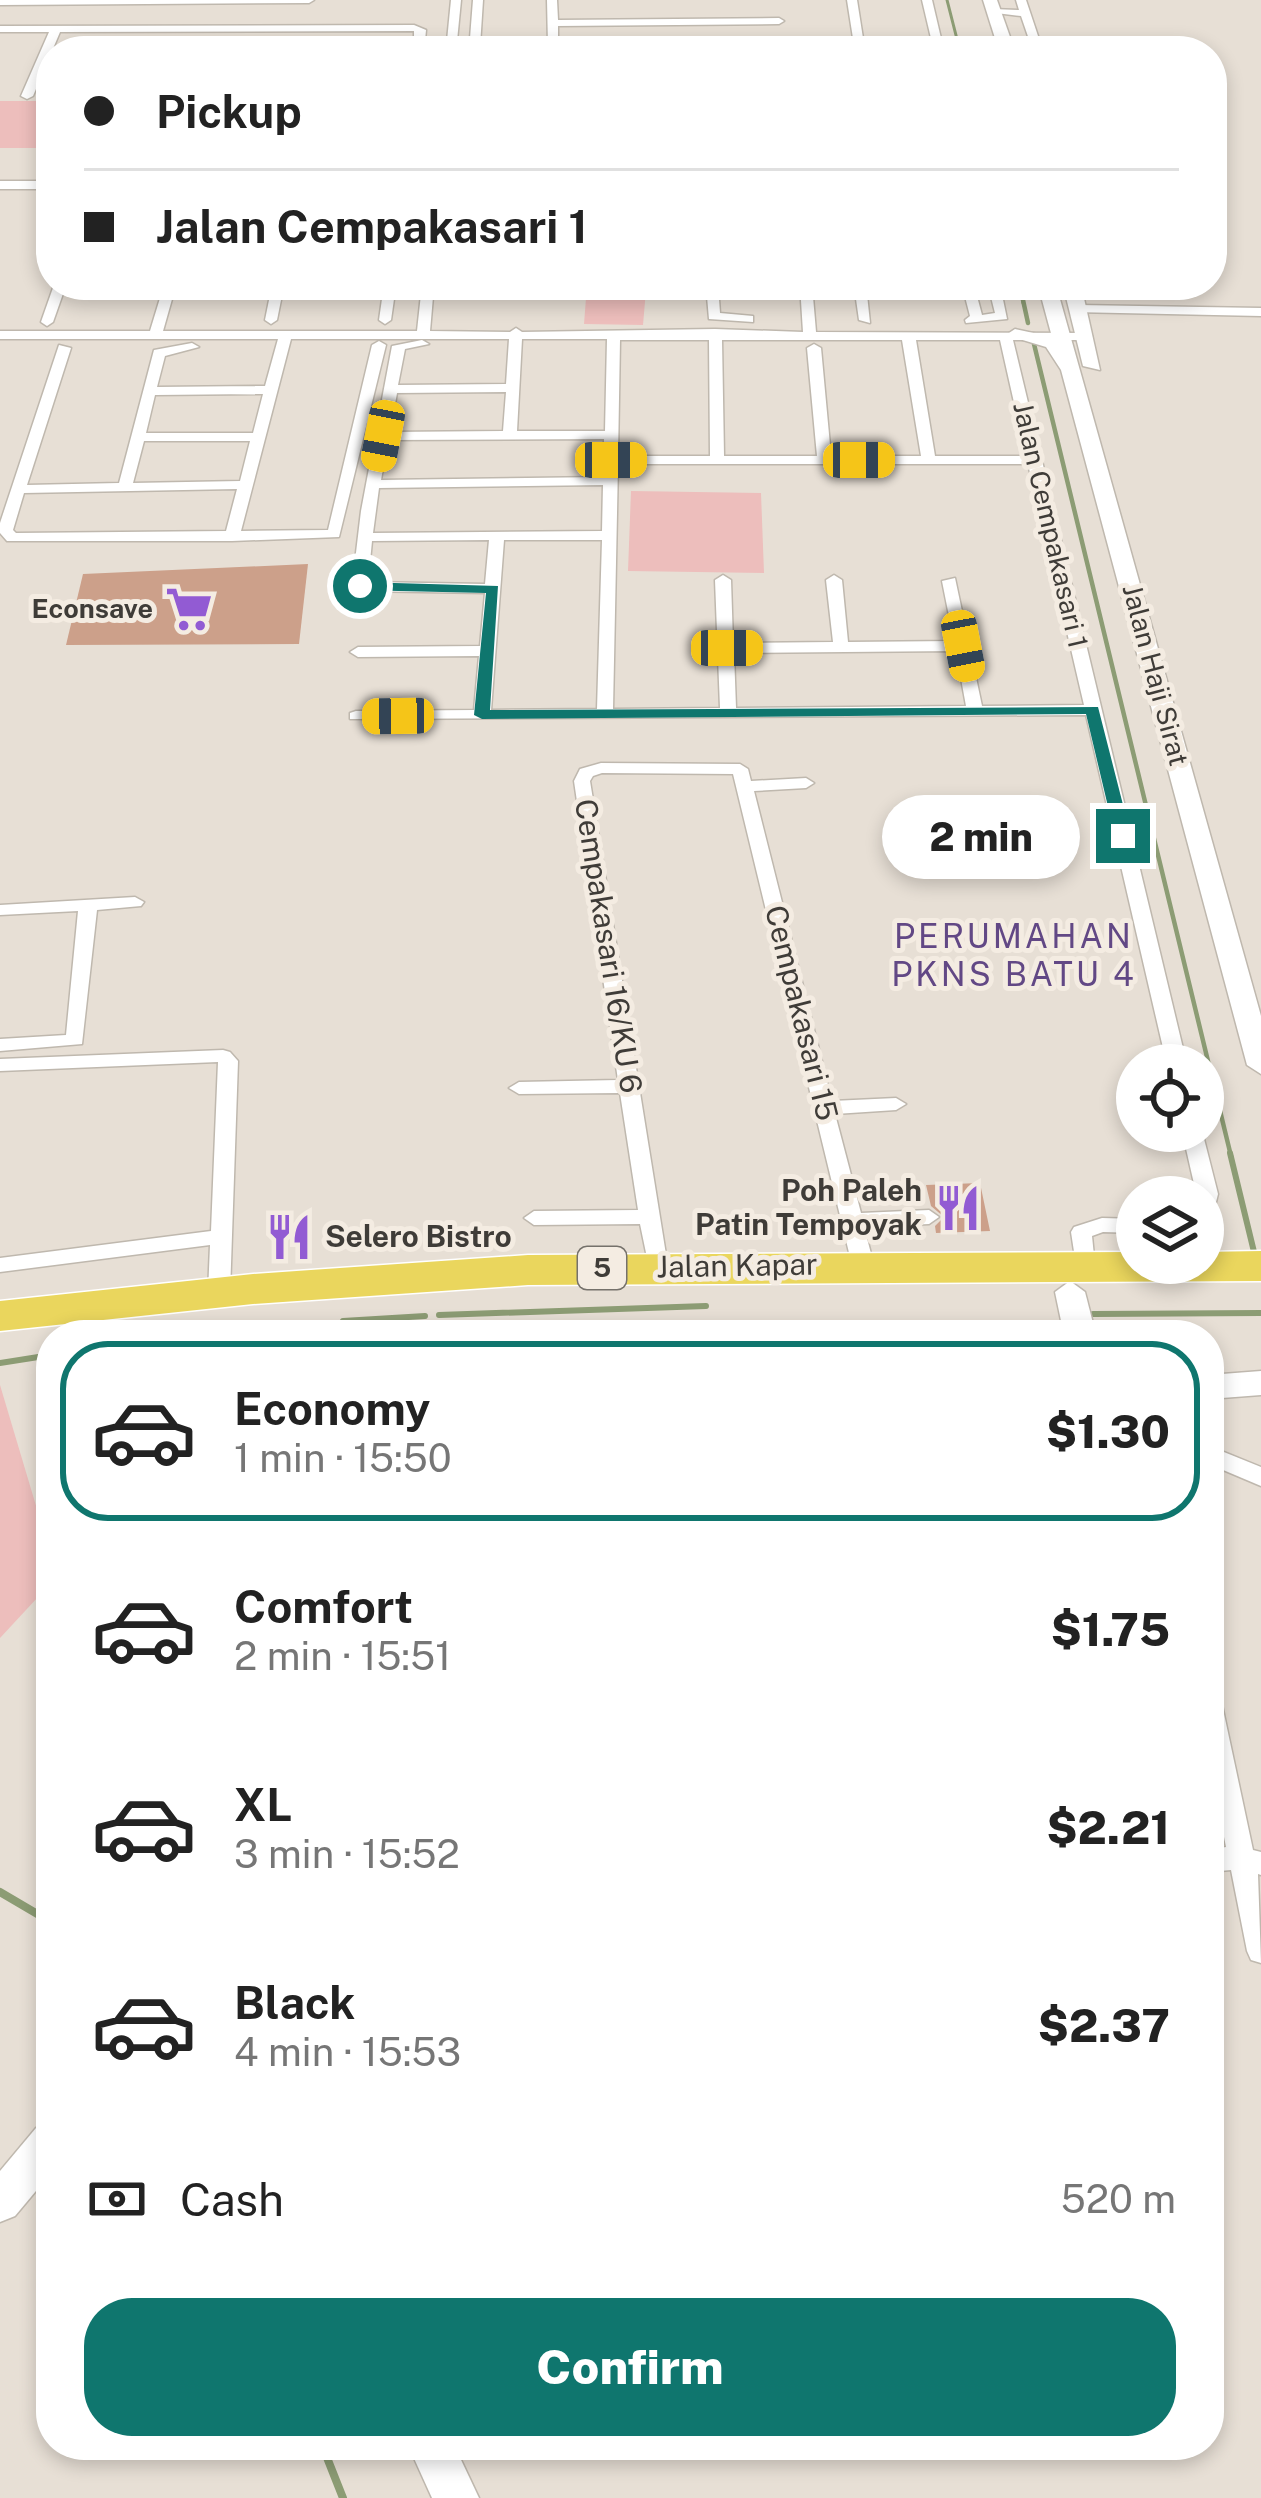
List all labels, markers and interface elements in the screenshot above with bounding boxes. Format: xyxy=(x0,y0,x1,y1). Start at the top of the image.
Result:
text: Pickup xyxy=(156,85,302,138)
text: Jalan Cempakasari 1 xyxy=(156,200,588,253)
car xyxy=(358,397,408,475)
street label: Jalan Cempakasari 1 xyxy=(1007,399,1095,651)
car xyxy=(575,442,647,478)
car xyxy=(823,442,895,478)
route start xyxy=(333,559,387,613)
street label: Jalan Haji Sirat xyxy=(1116,581,1196,769)
supermarket icon: Econsave xyxy=(164,584,214,634)
place label: Econsave xyxy=(31,592,153,624)
car xyxy=(938,607,988,685)
car xyxy=(691,630,763,666)
car xyxy=(362,697,434,735)
callout: 2 min xyxy=(883,794,1081,878)
street label: Cempakasari 16/KU 6 xyxy=(568,796,650,1095)
route end xyxy=(1096,809,1150,863)
text: 2 min xyxy=(929,814,1033,860)
street label: Cempakasari 15 xyxy=(758,901,846,1124)
district label: PERUMAHAN PKNS BATU 4 xyxy=(891,917,1137,993)
map controls xyxy=(1116,1044,1224,1284)
button: locate xyxy=(1116,1044,1224,1152)
place label: Poh Paleh Patin Tempoyak xyxy=(695,1172,922,1242)
button: layers xyxy=(1116,1176,1224,1284)
restaurant icon: Poh Paleh Patin Tempoyak xyxy=(933,1183,983,1233)
restaurant icon: Selero Bistro xyxy=(264,1212,314,1262)
place label: Selero Bistro xyxy=(325,1218,512,1254)
street label: Jalan Kapar xyxy=(656,1246,818,1284)
road number: 5 xyxy=(578,1247,626,1289)
icon: car xyxy=(90,1377,198,1485)
text: Economy xyxy=(234,1382,430,1435)
text: $1.30 xyxy=(1046,1405,1170,1458)
text: 1 min · 15:50 xyxy=(234,1435,452,1481)
icon: car xyxy=(90,1575,198,1683)
text: Comfort xyxy=(234,1580,413,1633)
text: $1.75 xyxy=(1051,1603,1170,1656)
text: 2 min · 15:51 xyxy=(234,1633,451,1679)
icon: car xyxy=(90,1773,198,1881)
text: XL xyxy=(234,1778,292,1831)
text: $2.21 xyxy=(1047,1801,1170,1854)
text: 3 min · 15:52 xyxy=(234,1831,460,1877)
icon: car xyxy=(90,1971,198,2079)
text: Black xyxy=(234,1976,355,2029)
text: $2.37 xyxy=(1038,1999,1170,2052)
text: 4 min · 15:53 xyxy=(234,2029,461,2075)
icon: cash xyxy=(84,2166,150,2232)
text: Cash xyxy=(180,2173,284,2226)
text: 520 m xyxy=(1061,2176,1176,2222)
button: Confirm xyxy=(84,2298,1176,2436)

